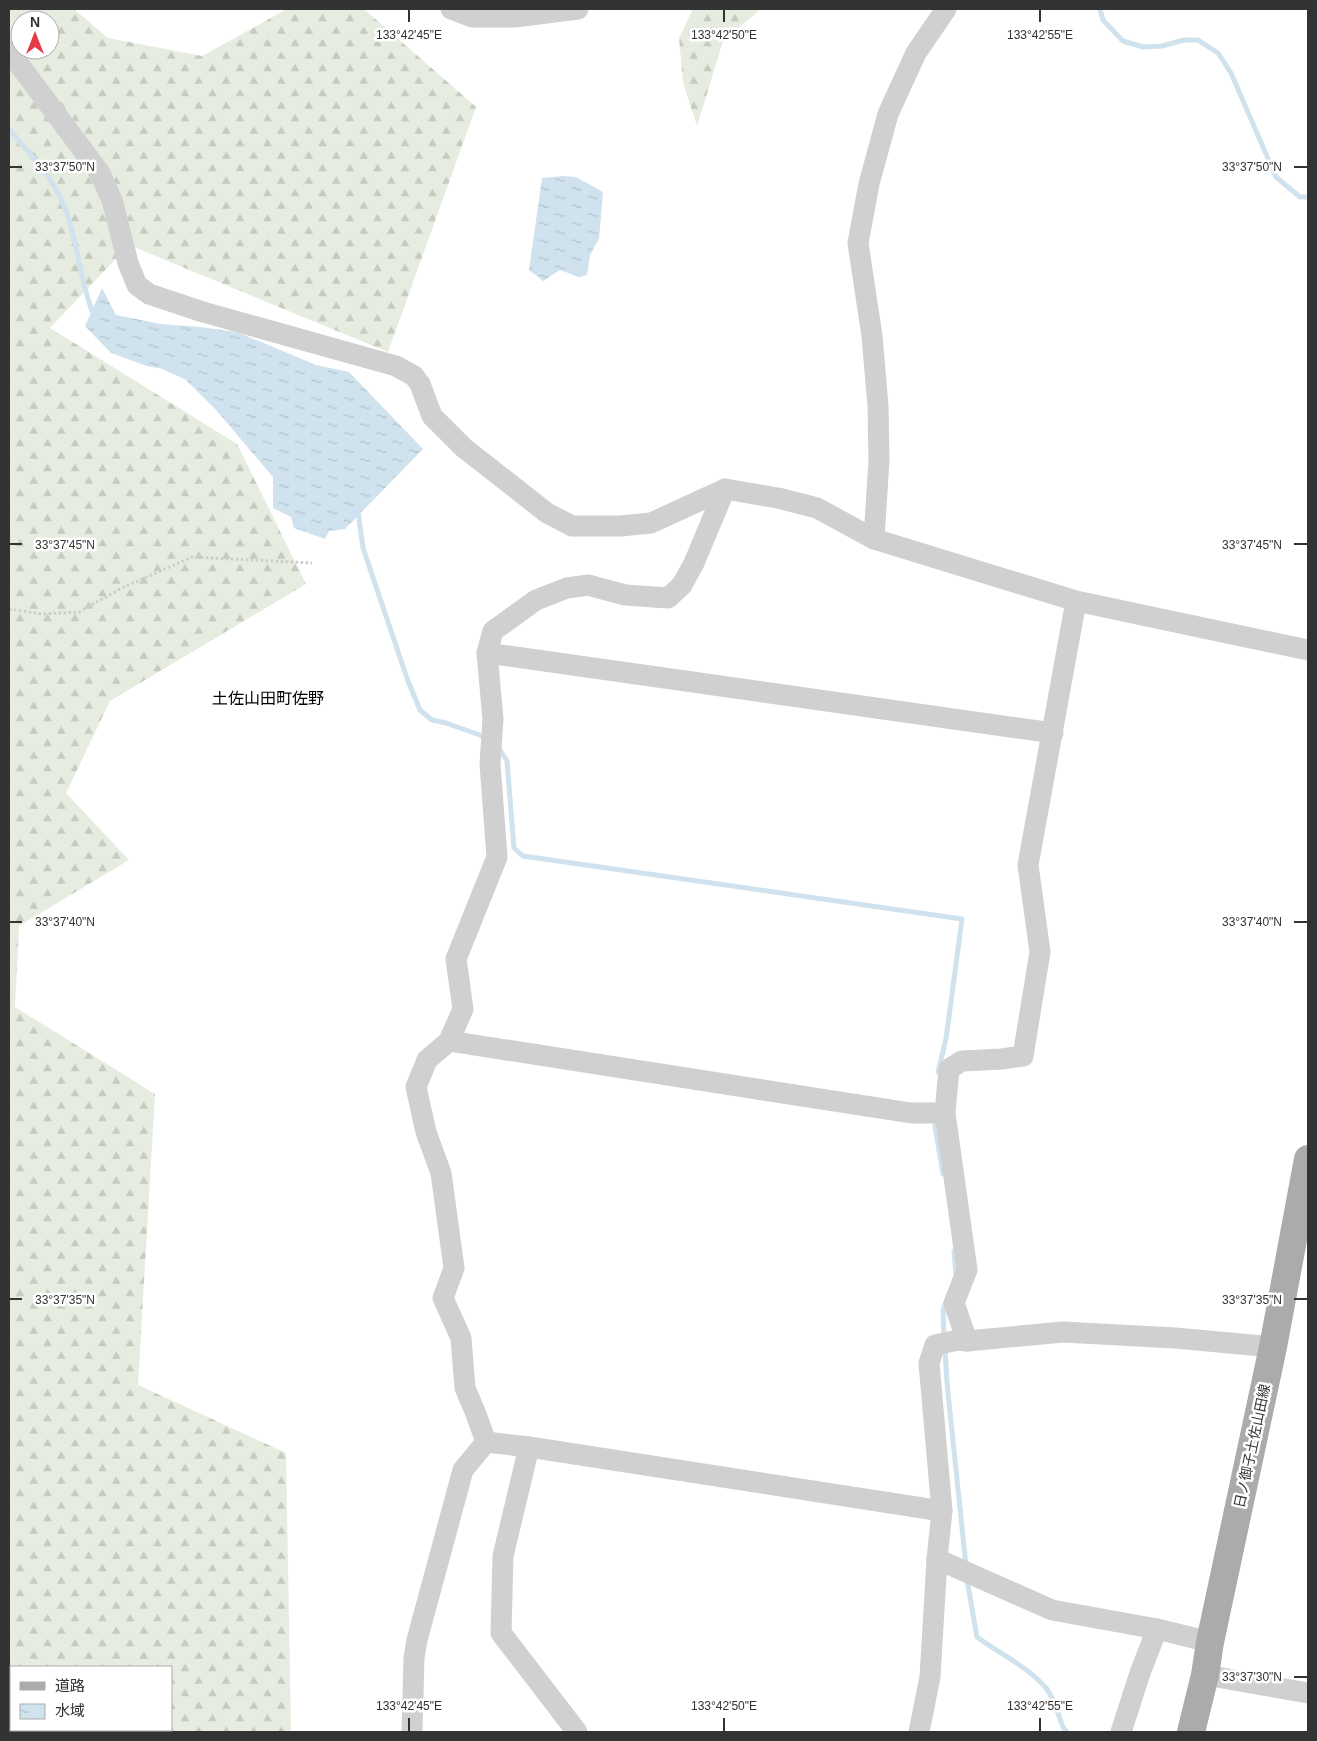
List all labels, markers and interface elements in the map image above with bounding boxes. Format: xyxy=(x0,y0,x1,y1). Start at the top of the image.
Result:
north arrow xyxy=(10,10,60,60)
text: N xyxy=(30,14,40,30)
text: 133°42'45"E xyxy=(376,28,442,42)
text: 133°42'50"E xyxy=(691,28,757,42)
text: 133°42'55"E xyxy=(1007,28,1073,42)
text: 33°37'50"N xyxy=(35,160,95,174)
text: 33°37'50"N xyxy=(1222,160,1282,174)
text: 33°37'45"N xyxy=(35,538,95,552)
text: 33°37'45"N xyxy=(1222,538,1282,552)
district label: 土佐山田町佐野 xyxy=(212,690,324,707)
text: 33°37'40"N xyxy=(35,915,95,929)
text: 33°37'40"N xyxy=(1222,915,1282,929)
text: 33°37'35"N xyxy=(35,1293,95,1307)
text: 33°37'35"N xyxy=(1222,1293,1282,1307)
street label: 日ノ御子土佐山田線 xyxy=(1231,1383,1273,1509)
legend xyxy=(10,1666,172,1731)
text: 33°37'30"N xyxy=(1222,1670,1282,1684)
text: 道路 xyxy=(55,1677,85,1694)
text: 133°42'45"E xyxy=(376,1699,442,1713)
text: 133°42'50"E xyxy=(691,1699,757,1713)
text: 133°42'55"E xyxy=(1007,1699,1073,1713)
text: 水域 xyxy=(55,1702,85,1719)

